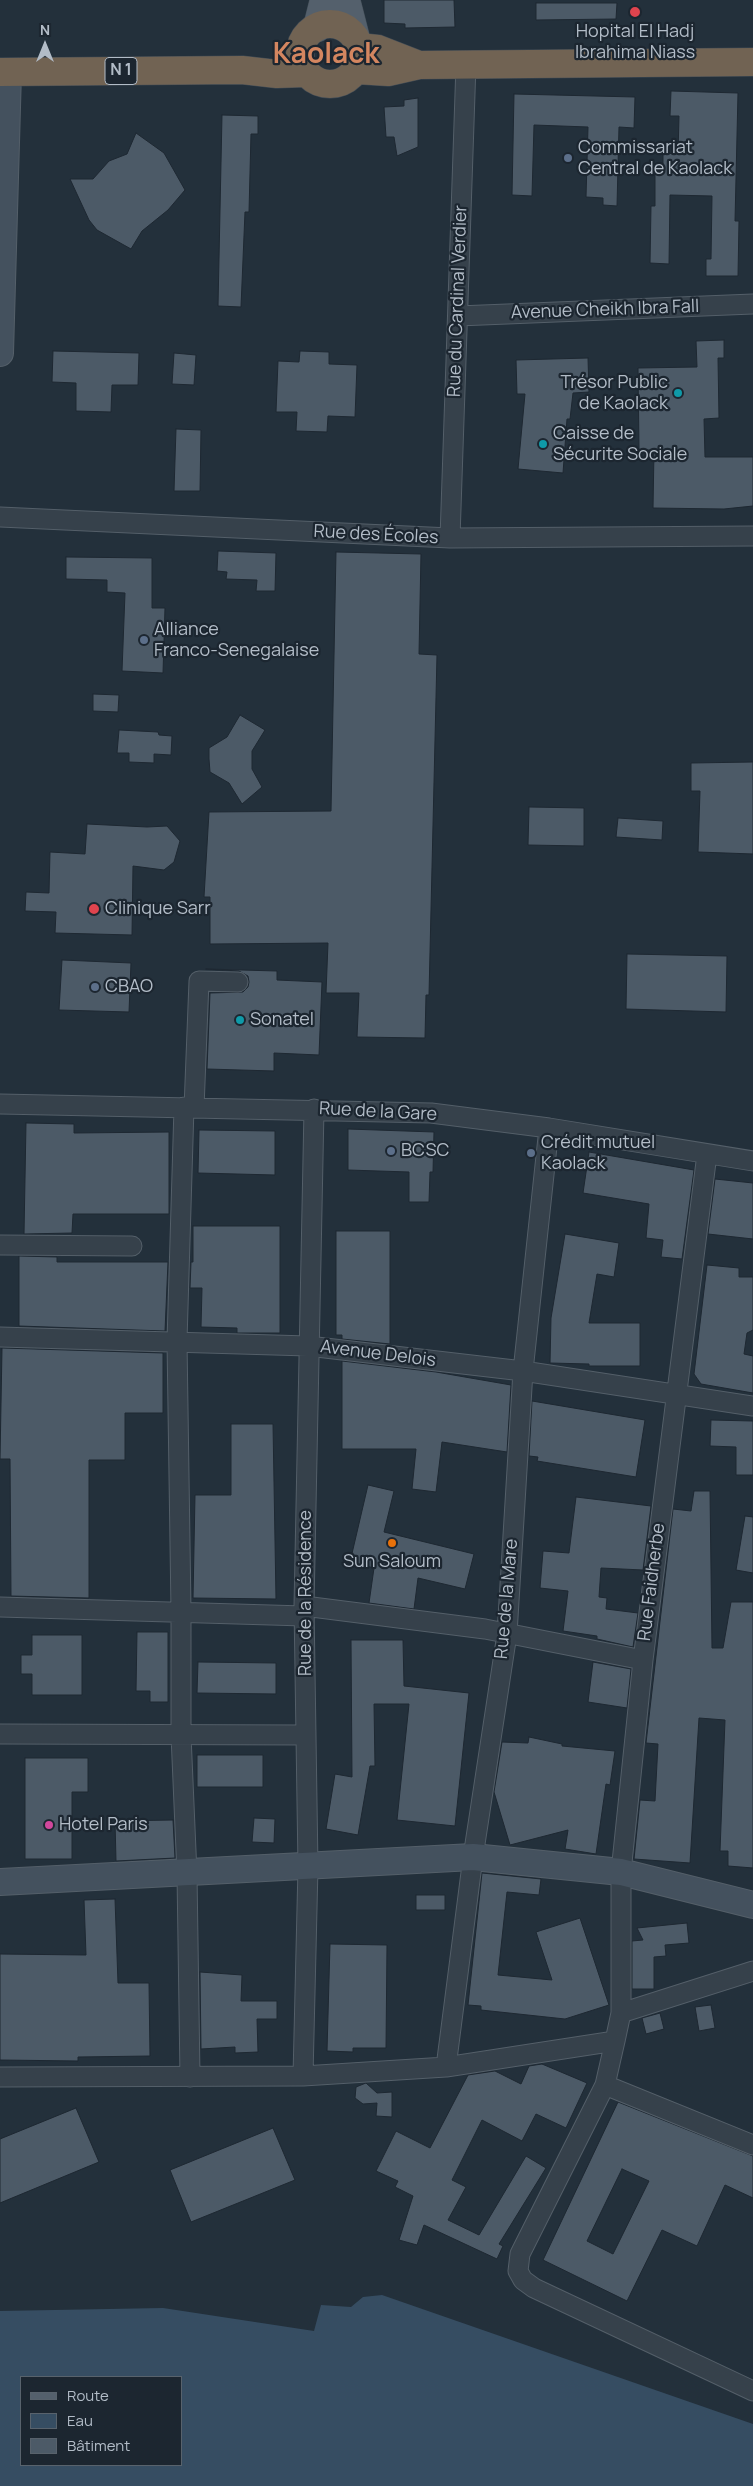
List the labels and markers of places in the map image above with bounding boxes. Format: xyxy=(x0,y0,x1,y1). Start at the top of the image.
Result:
marker: Hopital El Hadj Ibrahima Niass xyxy=(628,5,642,19)
place label: Hopital El Hadj Ibrahima Niass xyxy=(575,21,695,64)
place label: Commissariat Central de Kaolack xyxy=(578,137,732,180)
marker: Commissariat Central de Kaolack xyxy=(562,152,574,164)
place label: Trésor Public de Kaolack xyxy=(560,372,668,414)
marker: Trésor Public de Kaolack xyxy=(672,387,684,399)
place label: Caisse de Sécurite Sociale xyxy=(553,423,687,466)
marker: Caisse de Sécurite Sociale xyxy=(537,438,549,450)
place label: Alliance Franco-Senegalaise xyxy=(154,619,319,662)
marker: Alliance Franco-Senegalaise xyxy=(138,634,150,646)
place label: Clinique Sarr xyxy=(105,898,211,920)
marker: Clinique Sarr xyxy=(87,902,101,916)
place label: CBAO xyxy=(105,976,153,998)
marker: CBAO xyxy=(89,981,101,993)
place label: Sonatel xyxy=(250,1009,314,1031)
marker: Sonatel xyxy=(234,1014,246,1026)
place label: Crédit mutuel Kaolack xyxy=(541,1132,655,1174)
place label: BCSC xyxy=(401,1140,449,1162)
marker: BCSC xyxy=(385,1145,397,1157)
marker: Crédit mutuel Kaolack xyxy=(525,1147,537,1159)
marker: Sun Saloum xyxy=(386,1537,398,1549)
place label: Sun Saloum xyxy=(343,1551,441,1573)
place label: Hotel Paris xyxy=(59,1814,148,1836)
marker: Hotel Paris xyxy=(43,1819,55,1831)

